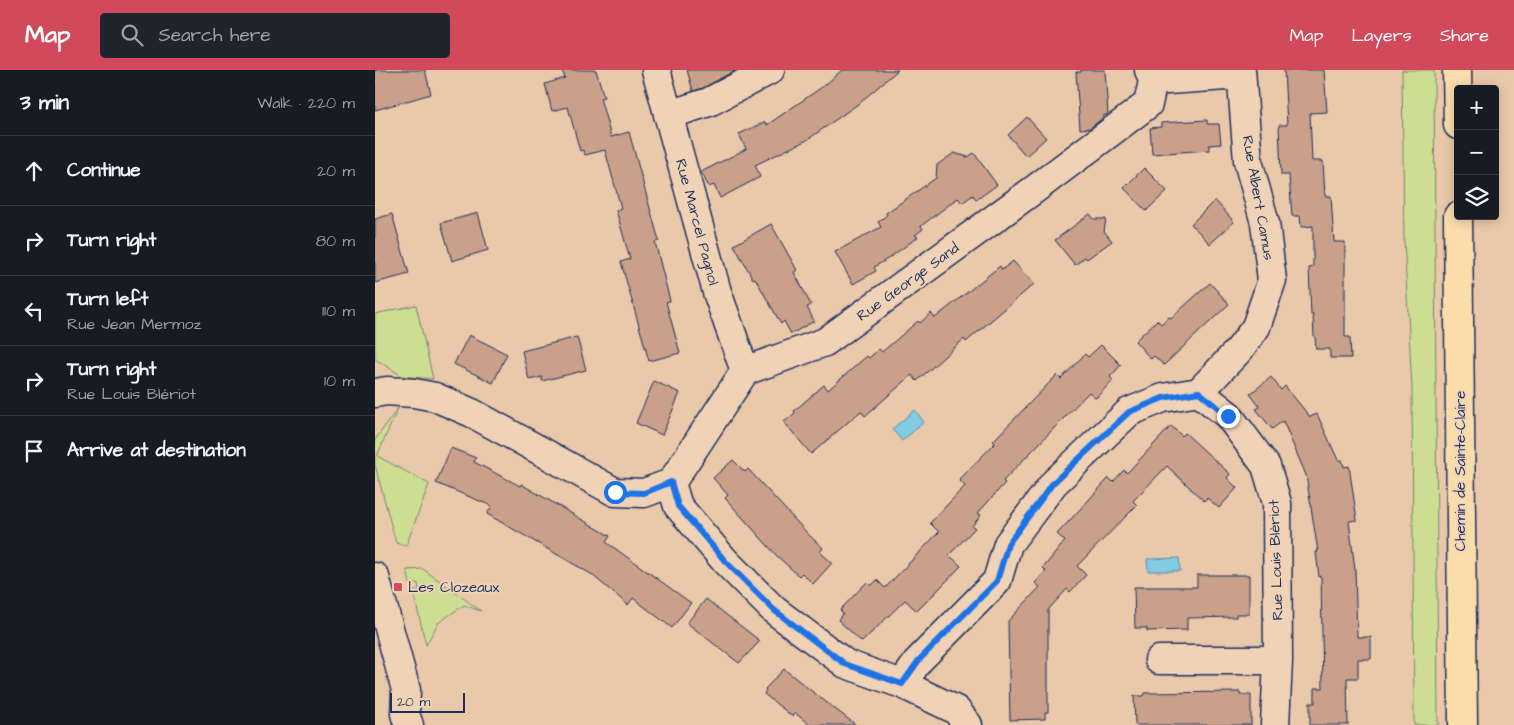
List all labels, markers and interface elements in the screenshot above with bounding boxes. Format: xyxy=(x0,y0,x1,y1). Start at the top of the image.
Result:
search box xyxy=(100,13,450,58)
text: Map xyxy=(25,18,70,52)
icon: search xyxy=(118,21,146,49)
text: Search here xyxy=(158,22,271,49)
text: Map xyxy=(1289,23,1323,48)
text: Layers xyxy=(1351,23,1412,48)
text: Share xyxy=(1440,23,1489,48)
map controls xyxy=(1454,85,1499,220)
button: + xyxy=(1454,85,1499,130)
text: 3 min xyxy=(20,88,69,117)
text: Walk · 220 m xyxy=(257,92,355,114)
button: − xyxy=(1454,130,1499,175)
street label: Rue Albert Camus xyxy=(1237,134,1279,263)
icon: ahead xyxy=(20,157,48,185)
text: Continue xyxy=(67,157,141,184)
street label: Rue Marcel Pagnol xyxy=(669,157,724,288)
text: 20 m xyxy=(317,160,355,182)
button: layers xyxy=(1454,175,1499,220)
icon: right xyxy=(20,227,48,255)
text: Turn right xyxy=(67,227,156,254)
text: 80 m xyxy=(316,230,355,252)
street label: Rue George Sand xyxy=(852,237,964,327)
text: Turn left xyxy=(67,286,148,313)
icon: left xyxy=(20,297,48,325)
text: 110 m xyxy=(322,300,355,322)
text: Rue Jean Mermoz xyxy=(67,313,201,335)
text: Turn right xyxy=(67,356,156,383)
icon: right xyxy=(20,367,48,395)
text: 10 m xyxy=(324,370,355,392)
text: Rue Louis Blériot xyxy=(67,383,196,405)
street label: Chemin de Sainte-Claire xyxy=(1450,391,1471,551)
route end xyxy=(1217,405,1240,428)
icon: arrive xyxy=(20,437,48,465)
text: Arrive at destination xyxy=(67,437,246,464)
route start xyxy=(604,481,627,504)
street label: Rue Louis Blériot xyxy=(1263,499,1289,621)
place label: Les Clozeaux xyxy=(408,577,500,598)
marker: Les Clozeaux xyxy=(392,581,404,593)
scale bar xyxy=(390,690,465,713)
text: 20 m xyxy=(397,692,430,712)

